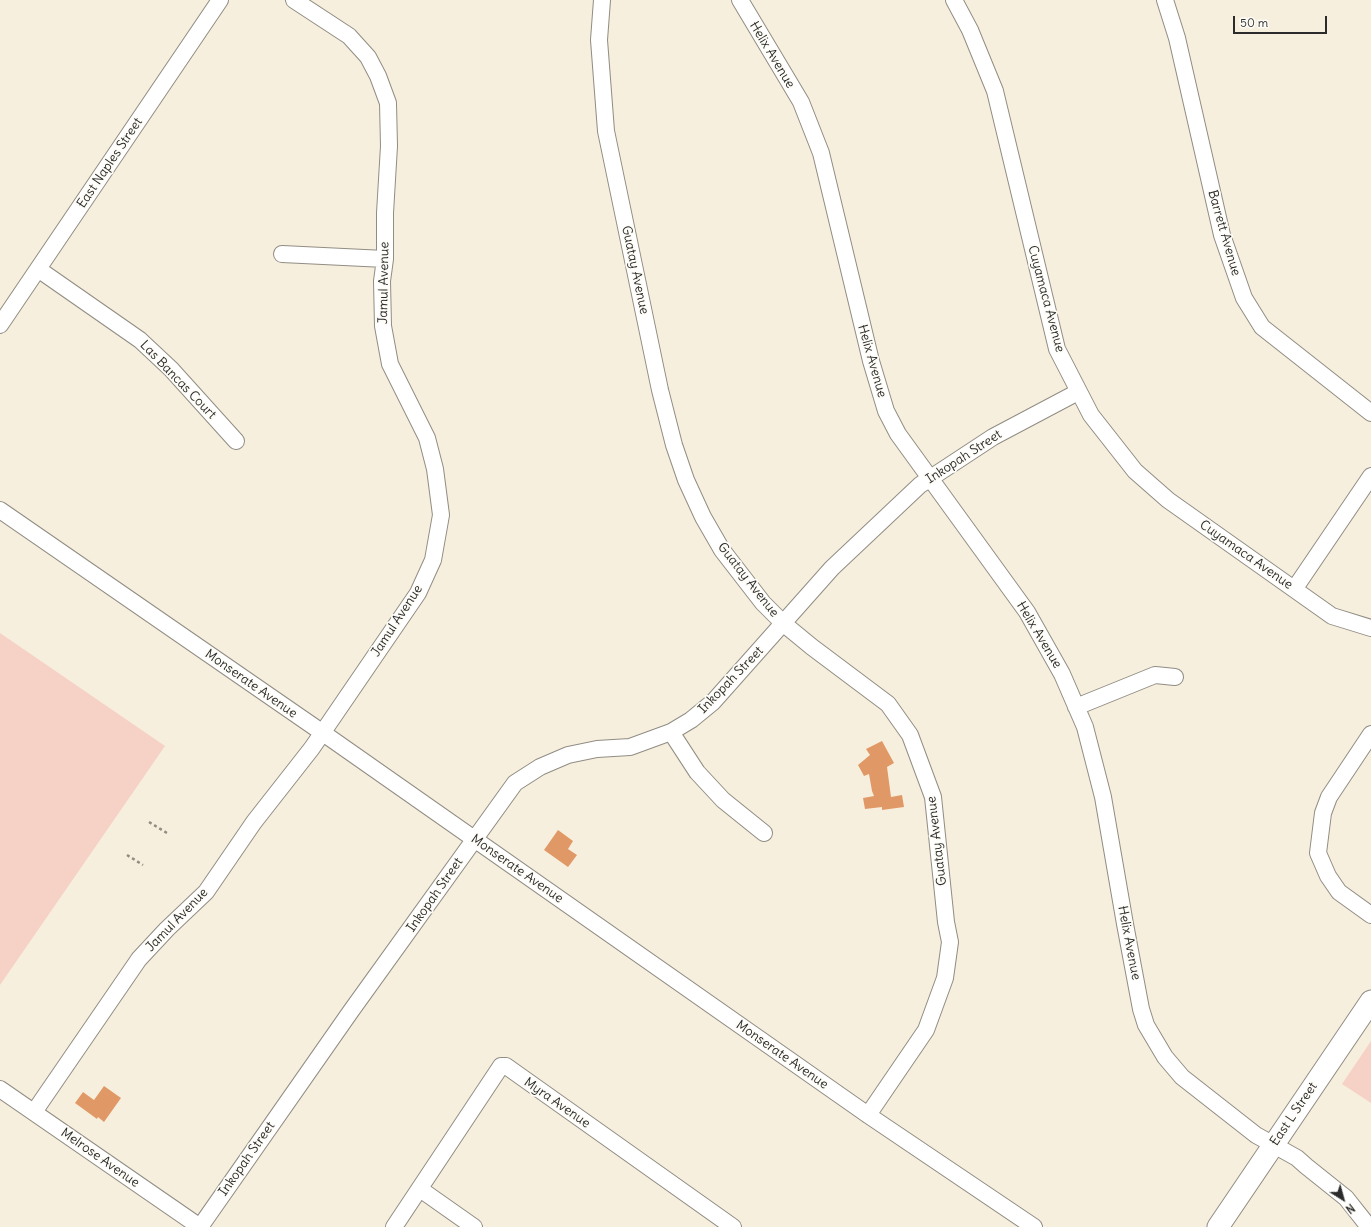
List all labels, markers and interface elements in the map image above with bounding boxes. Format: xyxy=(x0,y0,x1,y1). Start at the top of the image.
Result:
scale bar xyxy=(1235,8,1329,34)
text: 50 m xyxy=(1240,15,1268,30)
street label: Helix Avenue xyxy=(746,19,798,91)
street label: East Naples Street xyxy=(74,115,146,211)
street label: Barrett Avenue xyxy=(1204,188,1244,278)
street label: Guatay Avenue xyxy=(618,224,652,316)
street label: Jamul Avenue xyxy=(375,242,393,324)
street label: Cuyamaca Avenue xyxy=(1024,244,1068,354)
street label: Helix Avenue xyxy=(854,323,890,399)
street label: Las Bancas Court xyxy=(137,338,219,422)
street label: Inkopah Street xyxy=(923,427,1005,487)
street label: Cuyamaca Avenue xyxy=(1196,517,1296,593)
street label: Guatay Avenue xyxy=(714,540,782,620)
street label: Jamul Avenue xyxy=(368,582,426,660)
street label: Helix Avenue xyxy=(1013,599,1065,671)
street label: Inkopah Street xyxy=(695,643,767,717)
street label: Monserate Avenue xyxy=(202,646,300,722)
street label: Guatay Avenue xyxy=(924,795,950,887)
street label: Monserate Avenue xyxy=(468,831,566,907)
street label: Inkopah Street xyxy=(404,855,466,935)
street label: Jamul Avenue xyxy=(143,885,211,955)
street label: Helix Avenue xyxy=(1114,905,1144,981)
street label: Monserate Avenue xyxy=(733,1017,831,1093)
street label: Myra Avenue xyxy=(521,1074,593,1132)
street label: East L Street xyxy=(1267,1079,1321,1149)
street label: Inkopah Street xyxy=(216,1119,278,1199)
street label: Melrose Avenue xyxy=(58,1125,142,1191)
north arrow xyxy=(1323,1179,1363,1219)
text: N xyxy=(1343,1201,1357,1216)

